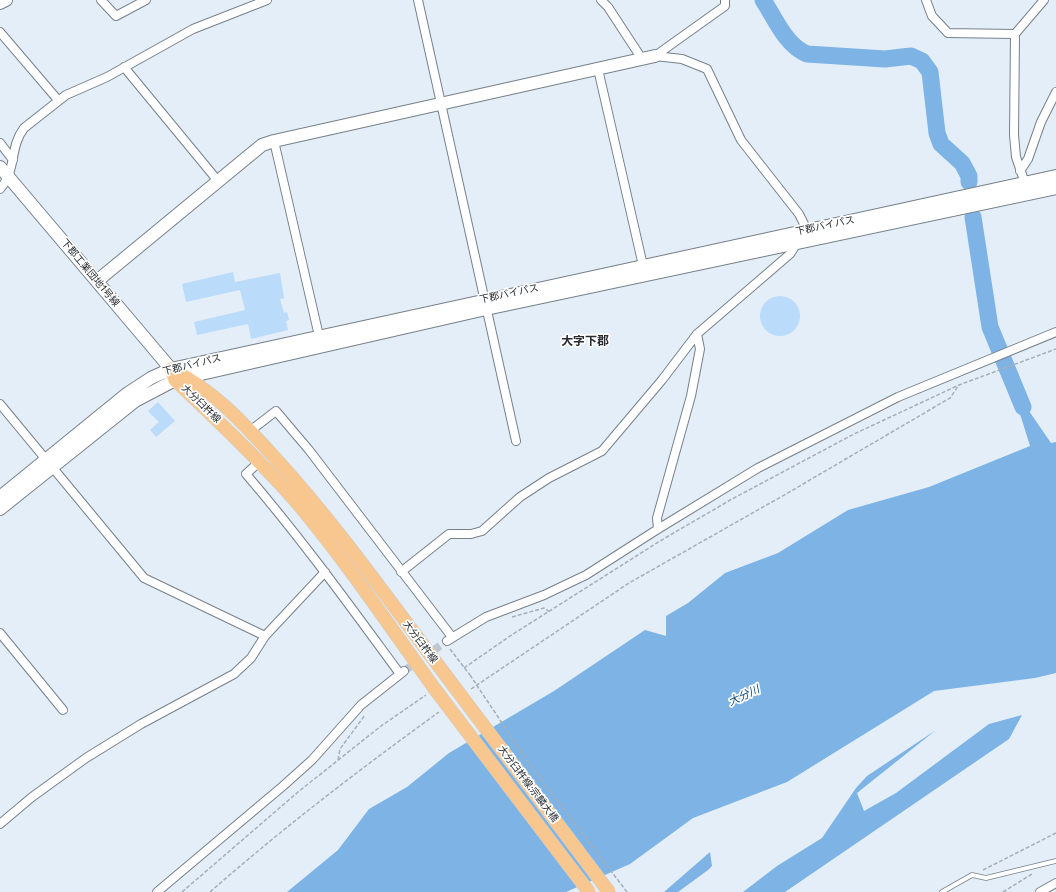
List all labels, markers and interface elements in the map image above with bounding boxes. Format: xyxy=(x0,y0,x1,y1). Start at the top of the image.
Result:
street label: 下郡バイパス xyxy=(794,214,856,238)
street label: 下郡工業団地1号線 xyxy=(58,237,122,309)
street label: 下郡バイパス xyxy=(478,282,540,306)
district label: 大字下郡 xyxy=(561,335,609,349)
street label: 下郡バイパス xyxy=(161,352,223,378)
street label: 大分臼杵線 xyxy=(179,382,223,426)
street label: 大分臼杵線 xyxy=(400,618,440,666)
water label: 大分川 xyxy=(726,683,762,709)
street label: 大分臼杵線;宗麟大橋 xyxy=(495,743,561,825)

